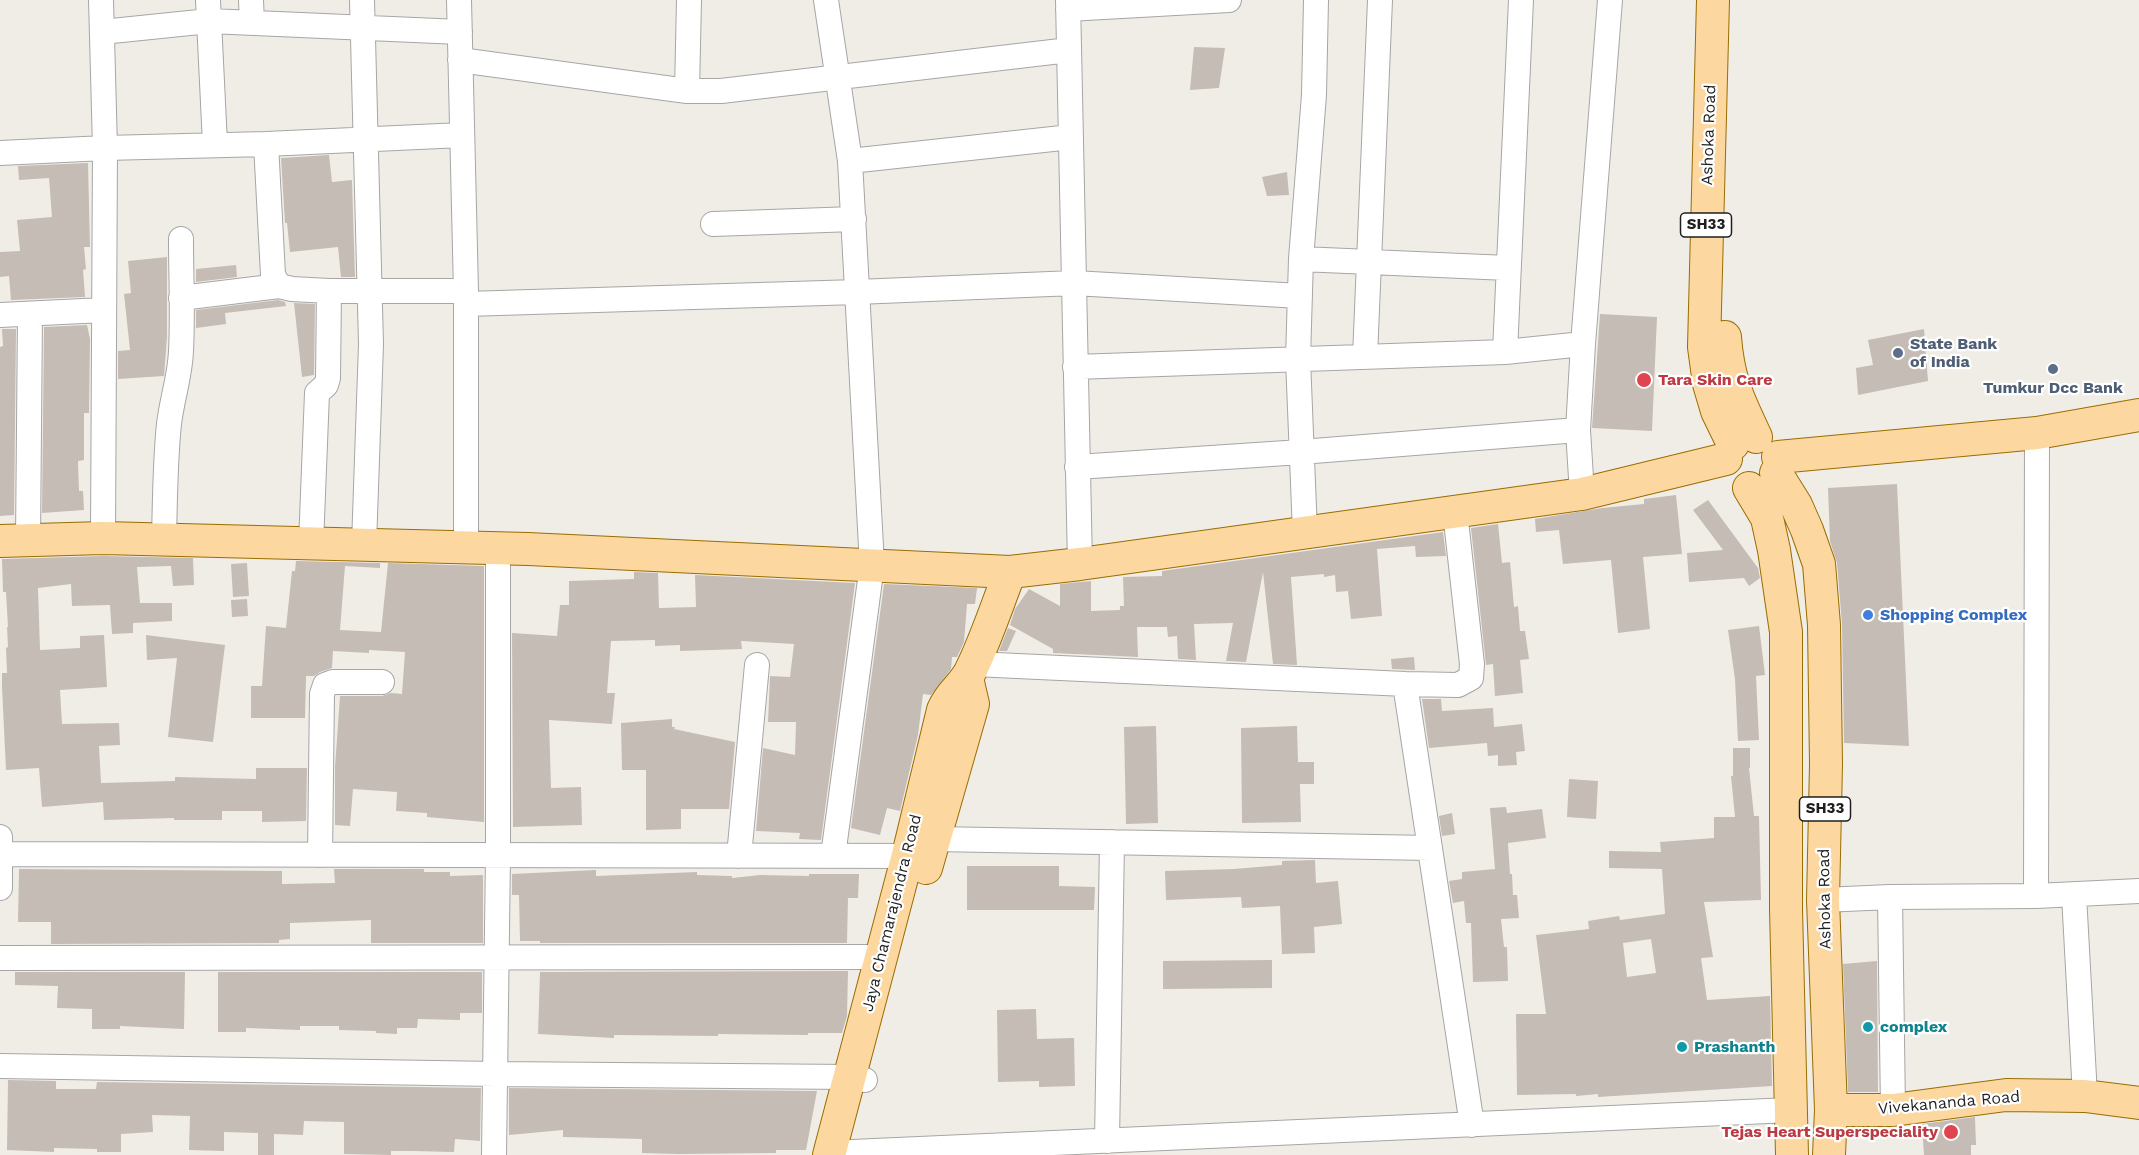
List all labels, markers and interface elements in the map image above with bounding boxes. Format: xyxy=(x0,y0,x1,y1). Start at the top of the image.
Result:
street label: Ashoka Road xyxy=(1698,84,1720,186)
road number: SH33 xyxy=(1680,213,1732,237)
place label: State Bank of India xyxy=(1910,334,1997,372)
marker: State Bank of India xyxy=(1891,346,1905,360)
marker: Tumkur Dcc Bank xyxy=(2046,362,2060,376)
place label: Tara Skin Care xyxy=(1658,370,1773,390)
marker: Tara Skin Care xyxy=(1635,371,1653,389)
place label: Tumkur Dcc Bank xyxy=(1983,378,2123,398)
place label: Shopping Complex xyxy=(1880,605,2027,625)
marker: Shopping Complex xyxy=(1861,608,1875,622)
road number: SH33 xyxy=(1800,797,1850,821)
street label: Jaya Chamarajendra Road xyxy=(858,812,926,1014)
street label: Ashoka Road xyxy=(1815,848,1835,950)
place label: complex xyxy=(1880,1017,1947,1037)
marker: complex xyxy=(1861,1020,1875,1034)
place label: Prashanth xyxy=(1694,1037,1775,1057)
marker: Prashanth xyxy=(1675,1040,1689,1054)
street label: Vivekananda Road xyxy=(1877,1087,2021,1119)
place label: Tejas Heart Superspeciality xyxy=(1721,1122,1938,1142)
marker: Tejas Heart Superspeciality xyxy=(1942,1123,1960,1141)

